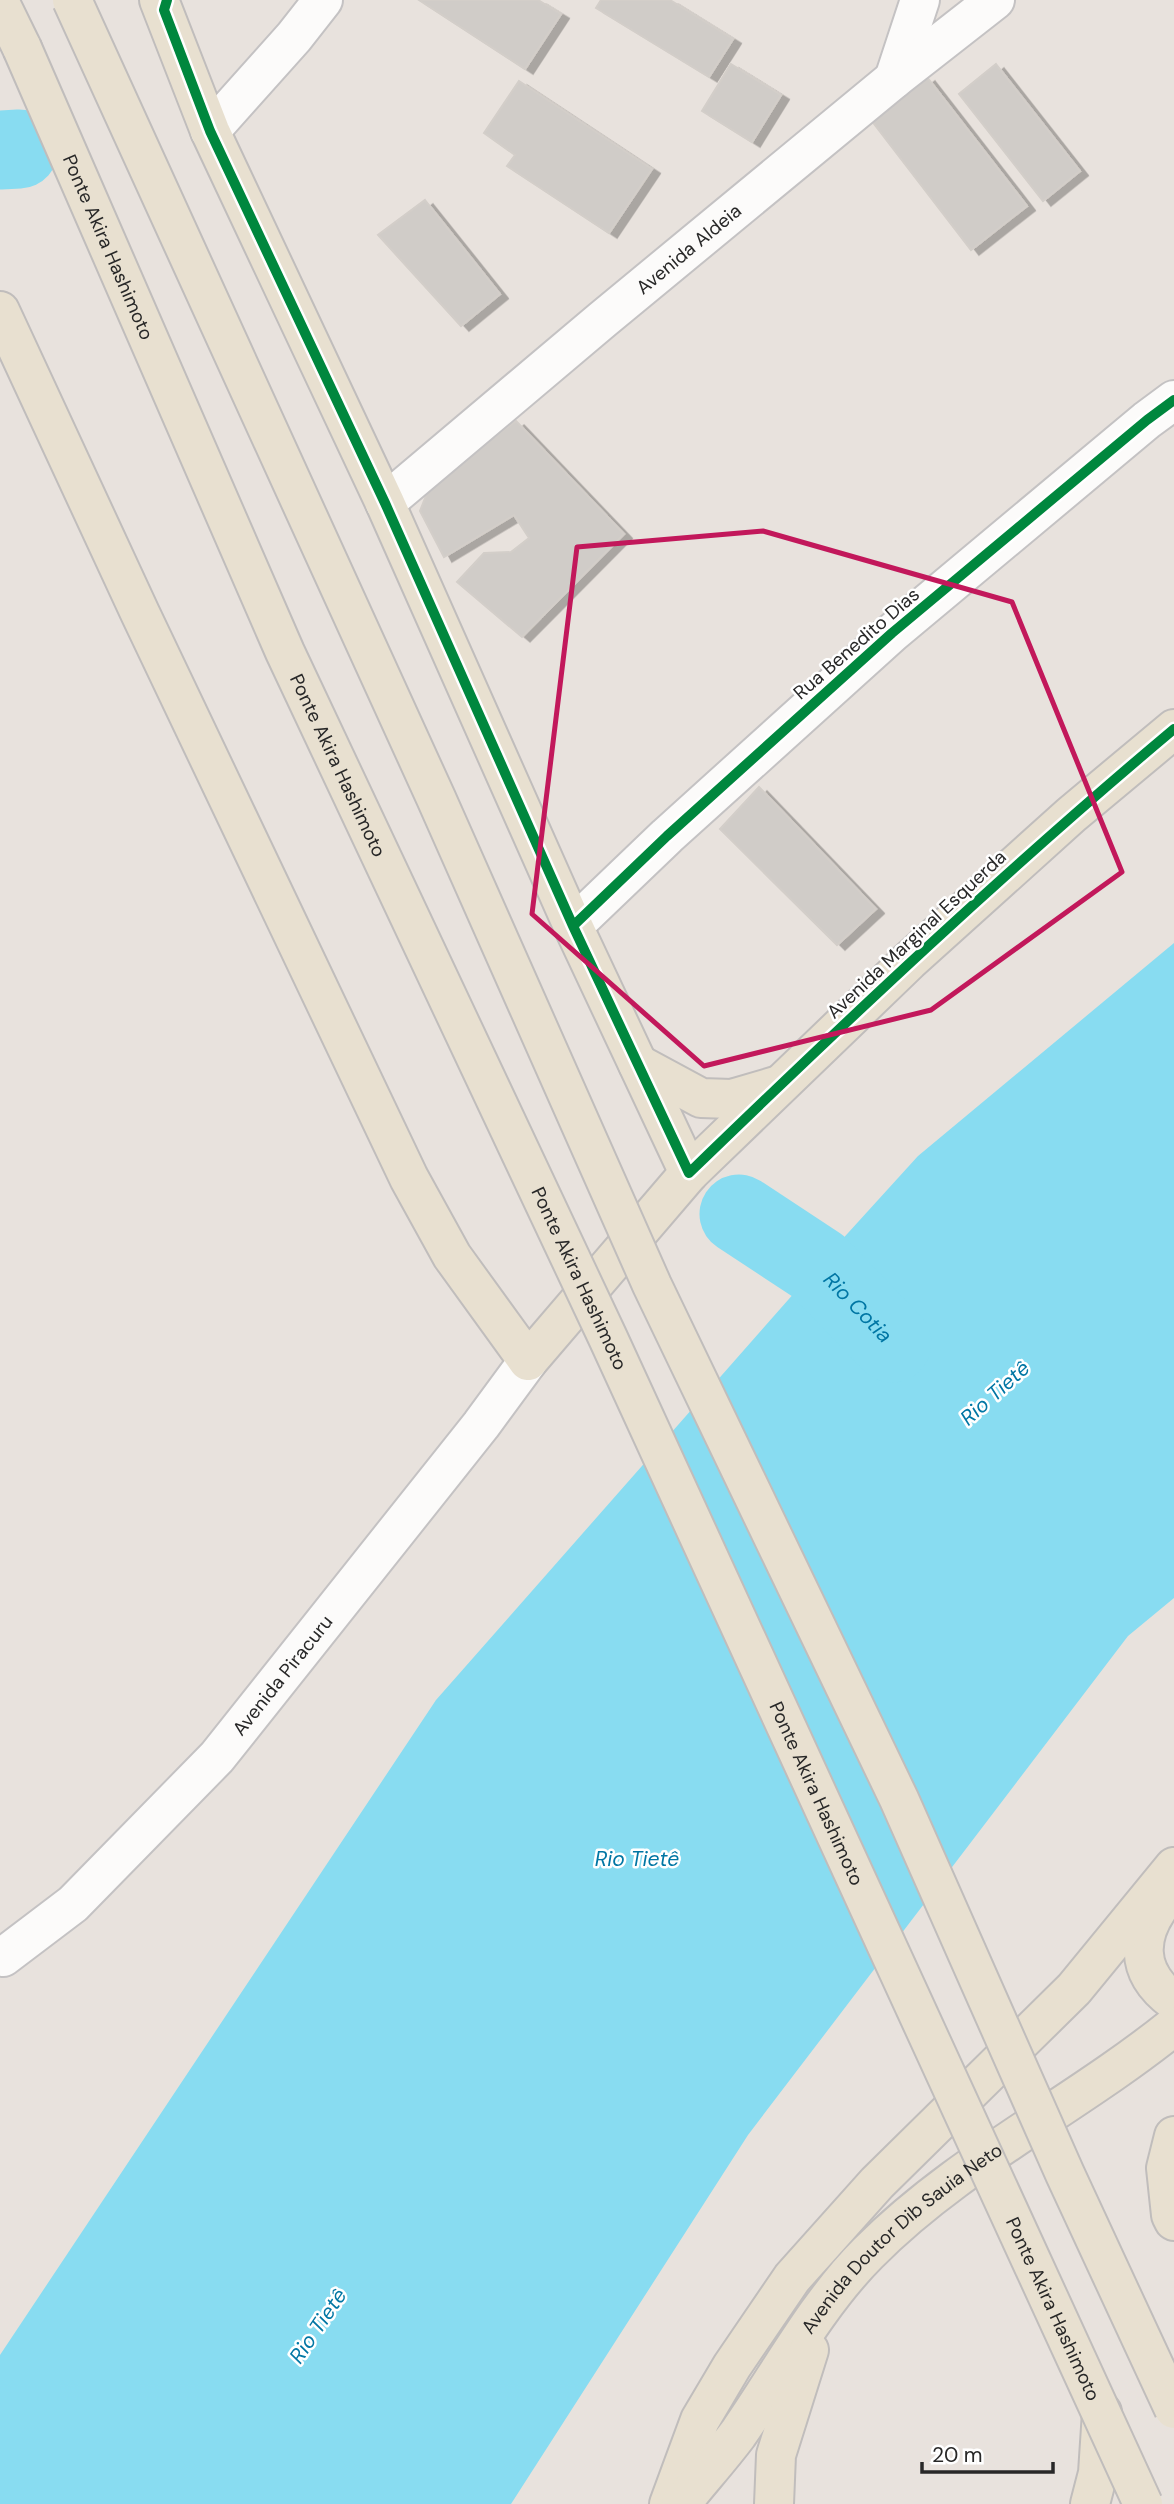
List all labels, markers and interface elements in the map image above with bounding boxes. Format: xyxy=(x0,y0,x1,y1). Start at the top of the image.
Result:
street label: Ponte Akira Hashimoto xyxy=(57,151,159,344)
street label: Avenida Aldeia xyxy=(631,198,747,300)
street label: Rua Benedito Dias xyxy=(788,582,925,705)
street label: Ponte Akira Hashimoto xyxy=(284,670,392,861)
street label: Avenida Marginal Esquerda xyxy=(821,845,1011,1024)
street label: Ponte Akira Hashimoto xyxy=(526,1183,633,1374)
water label: Rio Cotia xyxy=(817,1266,898,1349)
water label: Rio Tietê xyxy=(954,1354,1036,1432)
street label: Avenida Piracuru xyxy=(227,1610,338,1741)
street label: Ponte Akira Hashimoto xyxy=(763,1698,869,1889)
water label: Rio Tietê xyxy=(595,1845,679,1873)
street label: Avenida Doutor Dib Sauia Neto xyxy=(796,2137,1007,2339)
street label: Ponte Akira Hashimoto xyxy=(1000,2213,1106,2405)
water label: Rio Tietê xyxy=(283,2283,353,2369)
scale bar xyxy=(922,2430,1053,2474)
text: 20 m xyxy=(932,2441,983,2469)

